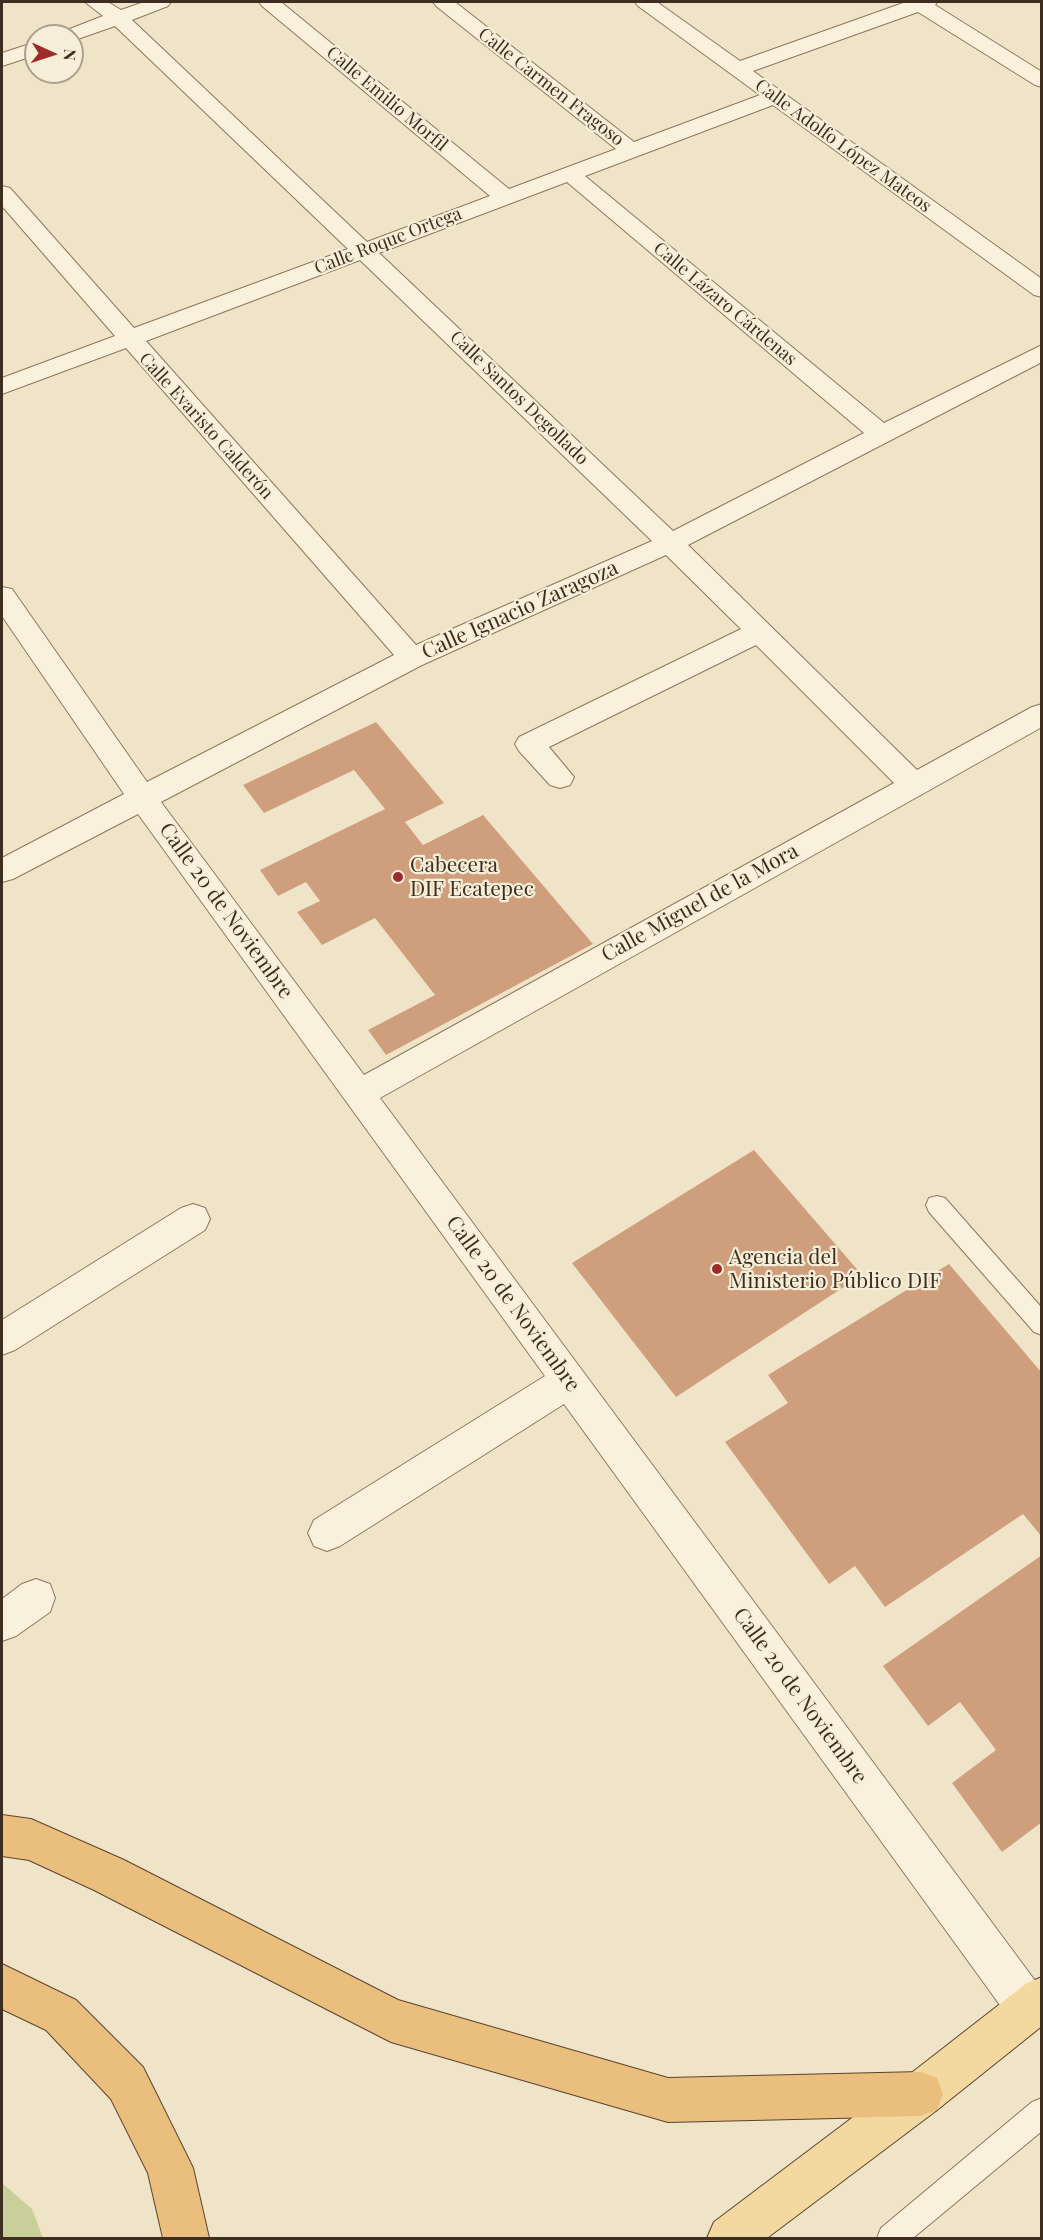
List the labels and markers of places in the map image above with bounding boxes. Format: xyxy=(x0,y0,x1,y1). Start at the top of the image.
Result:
place label: Cabecera DIF Ecatepec xyxy=(410,852,534,902)
marker: Cabecera DIF Ecatepec xyxy=(391,870,405,884)
place label: Agencia del Ministerio Público DIF xyxy=(729,1244,941,1294)
marker: Agencia del Ministerio Público DIF xyxy=(710,1262,724,1276)

